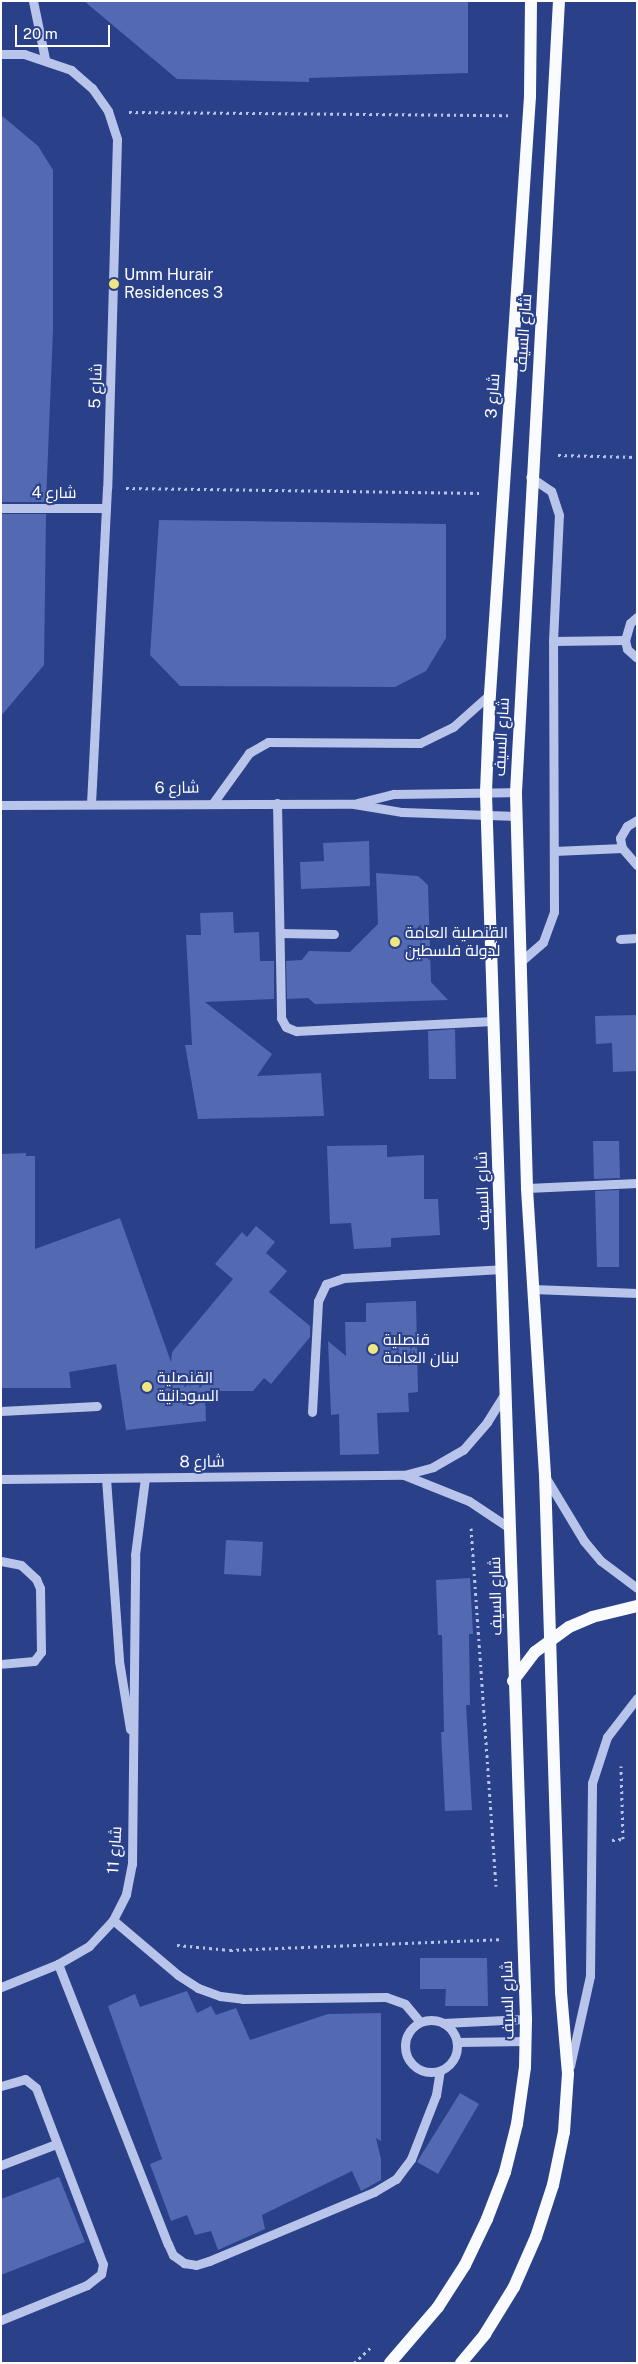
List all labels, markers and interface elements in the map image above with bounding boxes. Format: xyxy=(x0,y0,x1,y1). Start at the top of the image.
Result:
scale bar xyxy=(18,15,112,47)
text: 20 m xyxy=(23,25,58,42)
place label: Umm Hurair Residences 3 xyxy=(124,265,223,303)
marker: Umm Hurair Residences 3 xyxy=(108,278,120,290)
street label: شارع السيف xyxy=(512,293,536,373)
street label: شارع 5 xyxy=(86,363,106,409)
street label: شارع 3 xyxy=(482,373,504,419)
street label: شارع 4 xyxy=(32,483,76,503)
street label: شارع السيف xyxy=(490,697,514,777)
street label: شارع 6 xyxy=(154,778,200,798)
place label: القنصلية العامة لدولة فلسطين xyxy=(405,923,508,961)
marker: القنصلية العامة لدولة فلسطين xyxy=(389,936,401,948)
street label: شارع السيف xyxy=(472,1151,494,1231)
place label: قنصلية لبنان العامة xyxy=(383,1330,459,1368)
marker: قنصلية لبنان العامة xyxy=(367,1343,379,1355)
place label: القنصلية السودانية xyxy=(157,1368,219,1406)
marker: القنصلية السودانية xyxy=(141,1381,153,1393)
street label: شارع 8 xyxy=(179,1452,225,1472)
street label: شارع السيف xyxy=(486,1556,506,1636)
street label: شارع 11 xyxy=(104,1825,126,1875)
street label: شارع السيف xyxy=(498,1960,518,2040)

